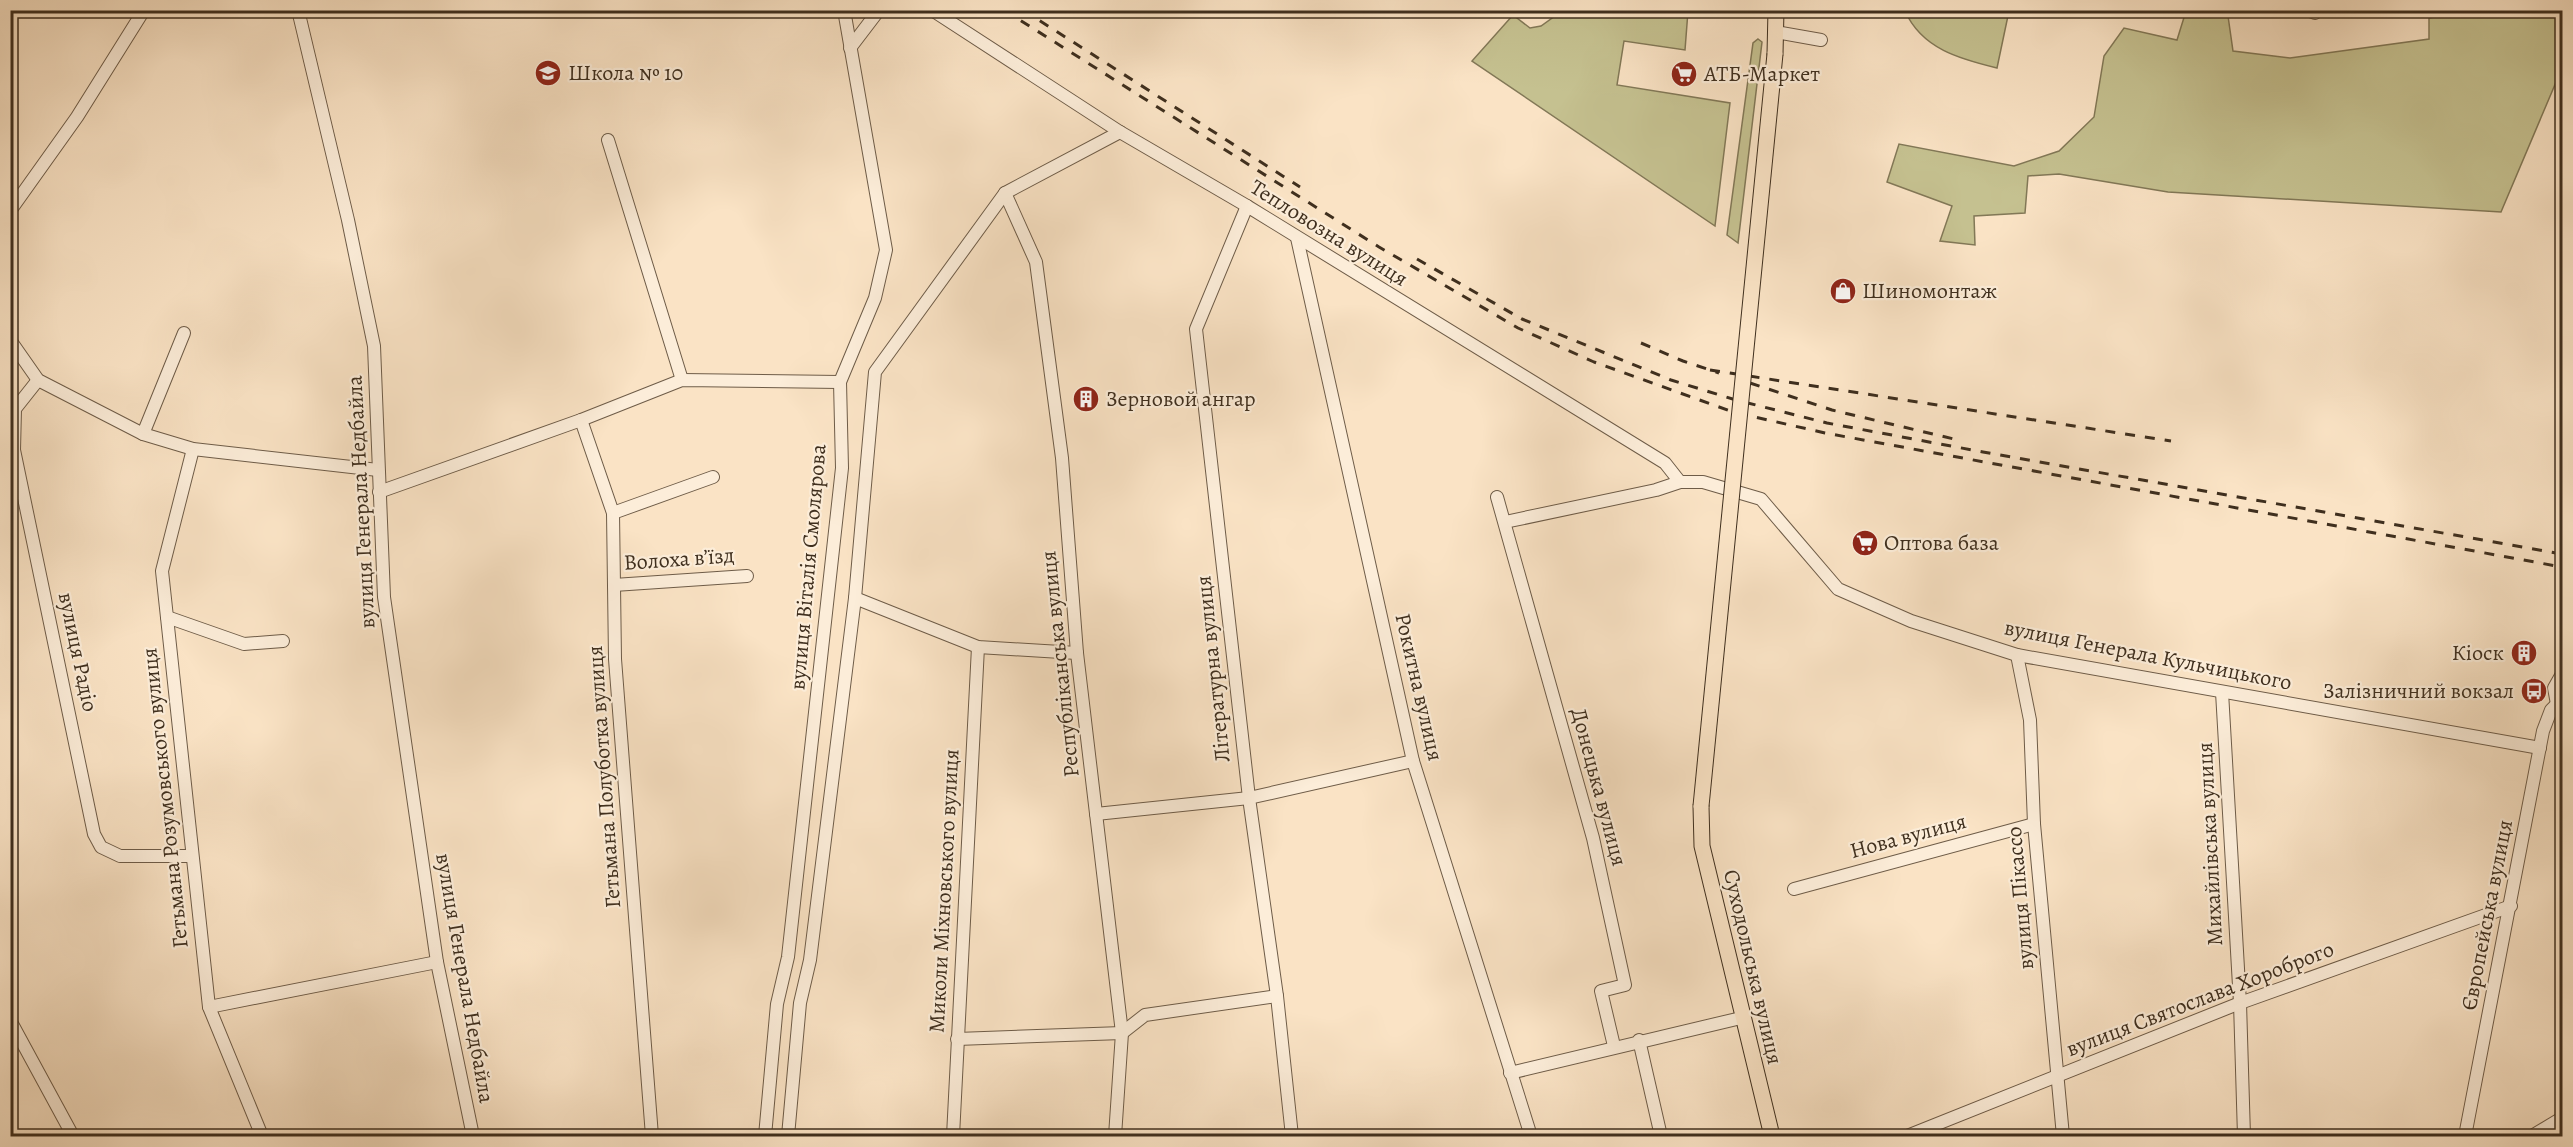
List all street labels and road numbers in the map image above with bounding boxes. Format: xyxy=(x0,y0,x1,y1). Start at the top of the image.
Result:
street label: Тепловозна вулиця xyxy=(1244,172,1414,294)
street label: вулиця Генерала Недбайла xyxy=(339,374,383,629)
street label: вулиця Віталія Смолярова xyxy=(782,442,834,691)
street label: Волоха в’їзд xyxy=(623,540,736,578)
street label: Республіканська вулиця xyxy=(1033,549,1087,779)
street label: Літературна вулиця xyxy=(1188,574,1238,764)
street label: вулиця Радіо xyxy=(51,589,105,715)
street label: Рокитна вулиця xyxy=(1387,610,1451,764)
street label: вулиця Генерала Кульчицького xyxy=(2002,612,2294,698)
street label: Гетьмана Полуботка вулиця xyxy=(580,645,628,909)
street label: Гетьмана Розумовського вулиця xyxy=(134,646,196,950)
street label: Донецька вулиця xyxy=(1563,705,1635,869)
street label: Михайлівська вулиця xyxy=(2190,741,2230,947)
street label: Миколи Міхновського вулиця xyxy=(922,748,966,1034)
street label: Нова вулиця xyxy=(1846,806,1970,866)
street label: Європейська вулиця xyxy=(2454,817,2520,1013)
street label: вулиця Пікассо xyxy=(1999,825,2041,971)
street label: вулиця Генерала Недбайла xyxy=(428,851,502,1106)
street label: Суходольська вулиця xyxy=(1716,867,1790,1067)
street label: вулиця Святослава Хороброго xyxy=(2062,934,2338,1064)

